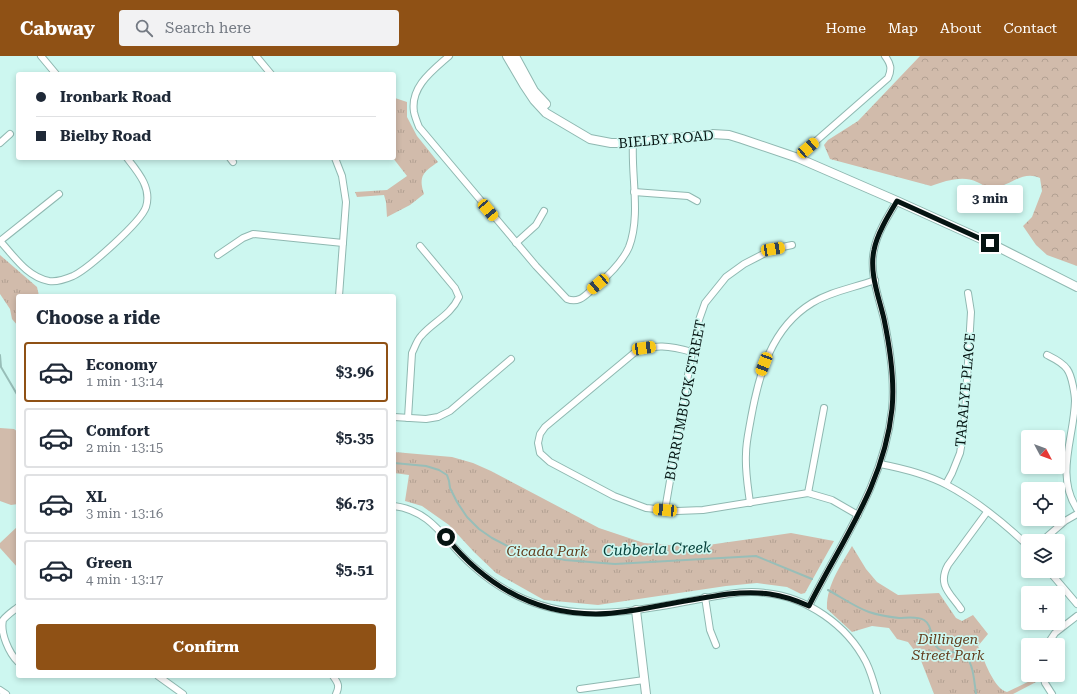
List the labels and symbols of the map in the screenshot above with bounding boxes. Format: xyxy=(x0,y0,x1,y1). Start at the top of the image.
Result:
street label: BIELBY ROAD xyxy=(618,127,714,151)
car xyxy=(795,136,821,160)
callout: 3 min xyxy=(957,185,1023,213)
car xyxy=(476,197,500,223)
route end xyxy=(981,234,999,252)
car xyxy=(760,241,786,257)
car xyxy=(585,272,611,296)
street label: BURRUMBUCK STREET xyxy=(662,318,708,482)
street label: TARALYE PLACE xyxy=(952,332,978,448)
car xyxy=(631,340,657,356)
car xyxy=(754,351,774,377)
north arrow xyxy=(1021,430,1065,474)
car xyxy=(653,503,677,517)
route start xyxy=(437,528,455,546)
water label: Cubberla Creek xyxy=(603,538,712,560)
park label: Cicada Park xyxy=(507,543,588,559)
park label: Dillingen Street Park xyxy=(911,631,985,663)

